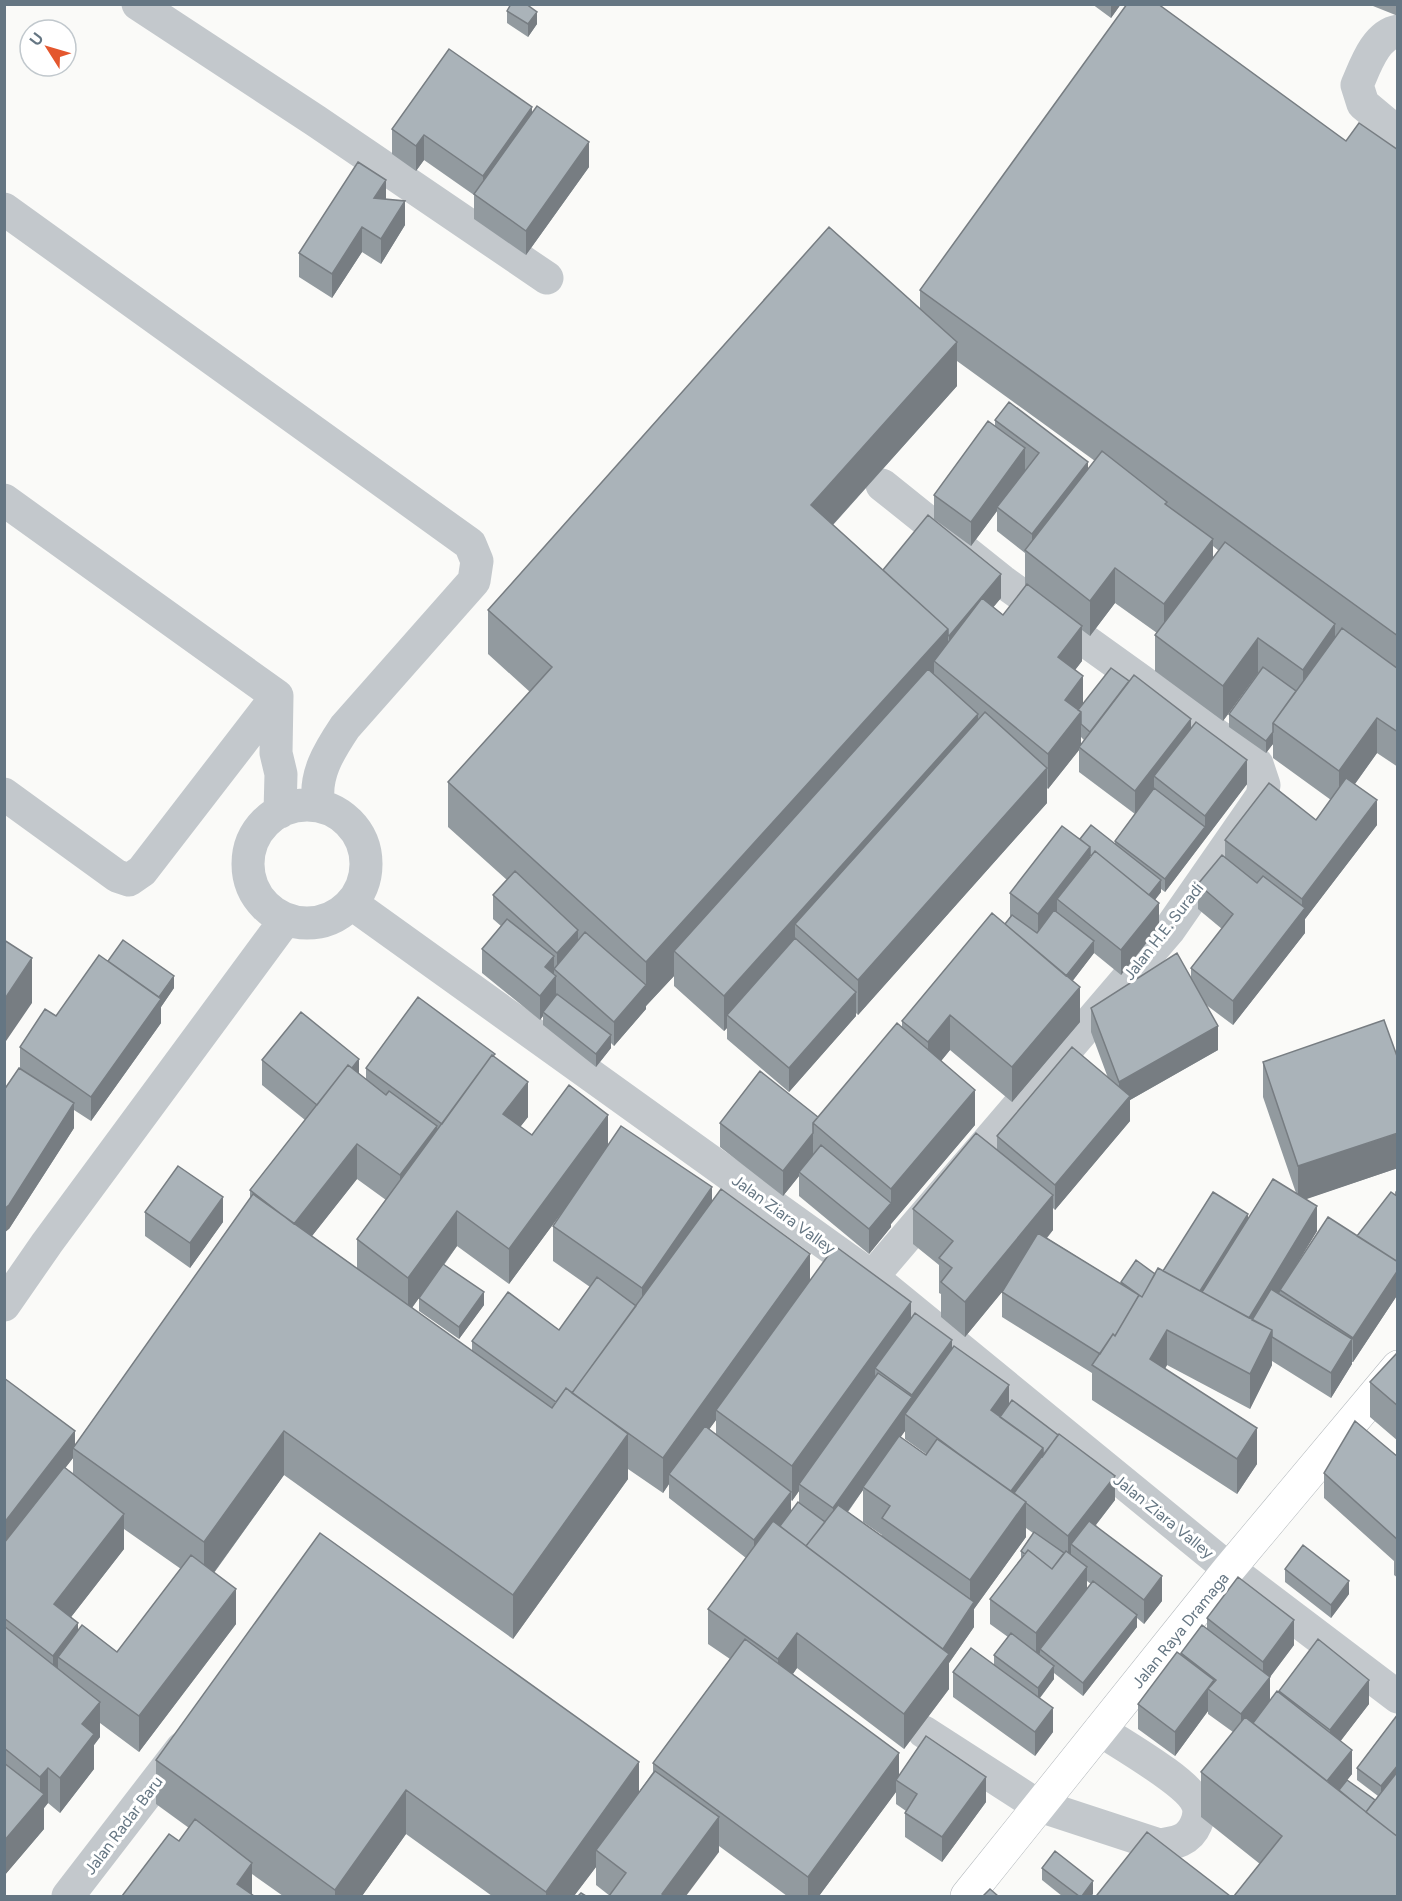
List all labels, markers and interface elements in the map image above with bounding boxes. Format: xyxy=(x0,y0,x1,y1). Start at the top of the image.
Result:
north arrow xyxy=(18,18,78,78)
text: U xyxy=(25,29,47,49)
street label: Jalan H.E. Suradi xyxy=(1119,879,1207,984)
street label: Jalan Ziara Valley xyxy=(728,1171,840,1259)
street label: Jalan Ziara Valley xyxy=(1110,1470,1218,1563)
street label: Jalan Raya Dramaga xyxy=(1128,1569,1233,1692)
street label: Jalan Radar Baru xyxy=(80,1772,167,1878)

